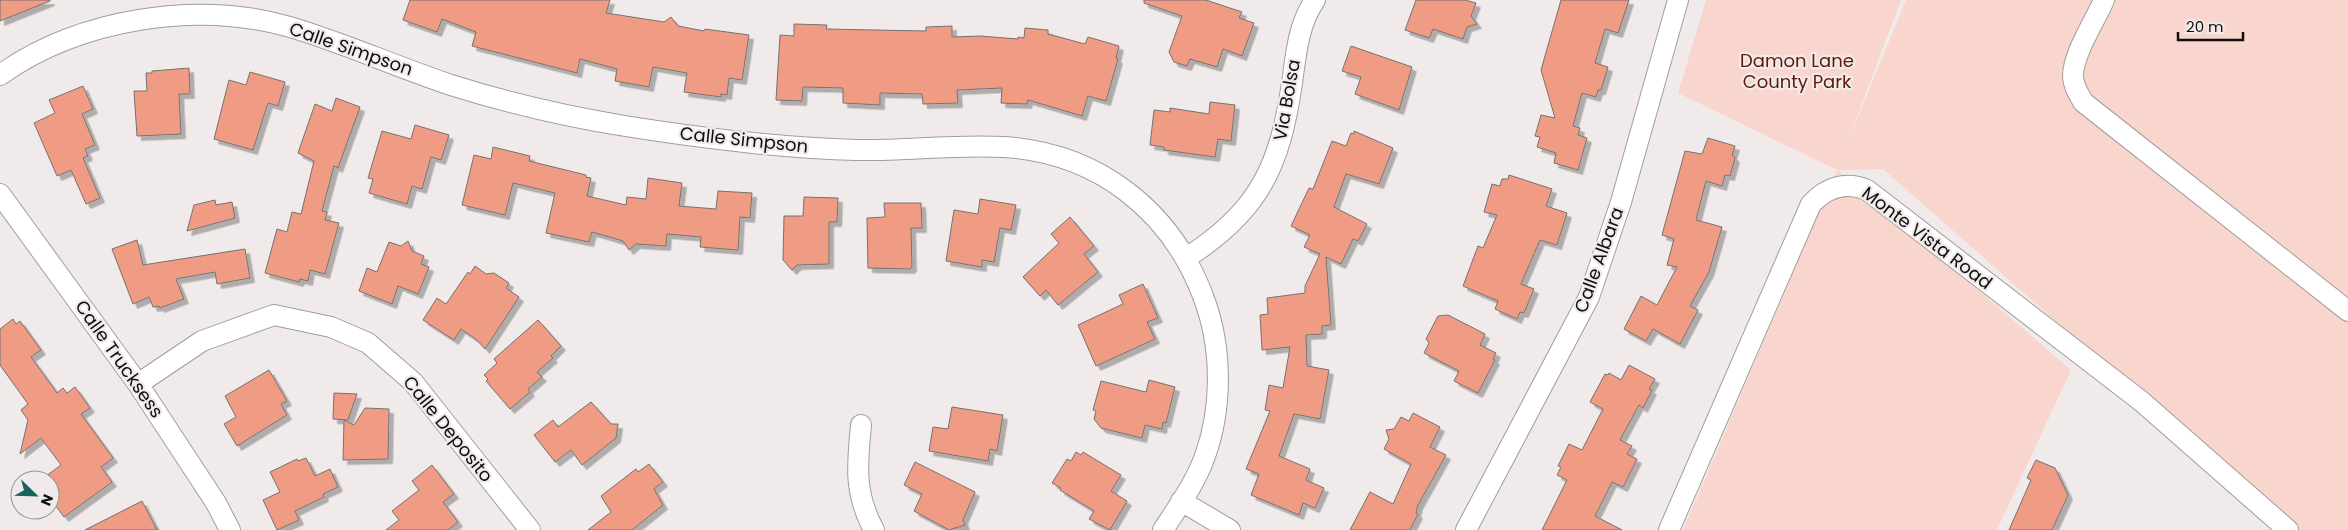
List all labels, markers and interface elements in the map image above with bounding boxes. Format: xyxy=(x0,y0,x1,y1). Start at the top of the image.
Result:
scale bar xyxy=(2178,10,2243,42)
street label: Calle Simpson xyxy=(286,16,416,81)
text: 20 m xyxy=(2186,16,2224,37)
park label: Damon Lane County Park xyxy=(1740,48,1854,94)
street label: Via Bolsa xyxy=(1267,57,1306,143)
street label: Calle Simpson xyxy=(679,120,810,159)
street label: Monte Vista Road xyxy=(1857,180,1998,295)
street label: Calle Albara xyxy=(1568,204,1629,316)
street label: Calle Trucksess xyxy=(69,295,169,423)
street label: Calle Deposito xyxy=(398,370,499,487)
north arrow xyxy=(10,470,60,520)
text: N xyxy=(36,491,58,509)

